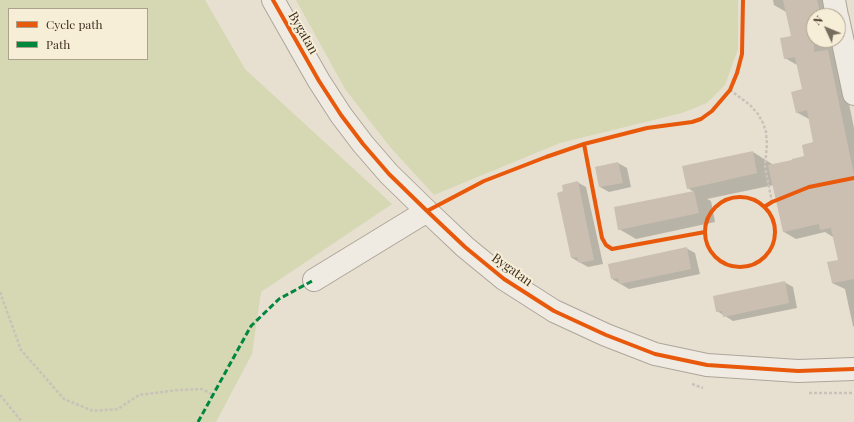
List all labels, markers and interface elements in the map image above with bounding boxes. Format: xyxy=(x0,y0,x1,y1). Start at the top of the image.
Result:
legend xyxy=(8,8,148,60)
north arrow xyxy=(806,8,846,48)
street label: Bygatan xyxy=(285,9,321,57)
text: N xyxy=(810,12,826,28)
text: Cycle path xyxy=(46,16,103,32)
text: Path xyxy=(46,36,70,52)
street label: Bygatan xyxy=(489,250,535,290)

